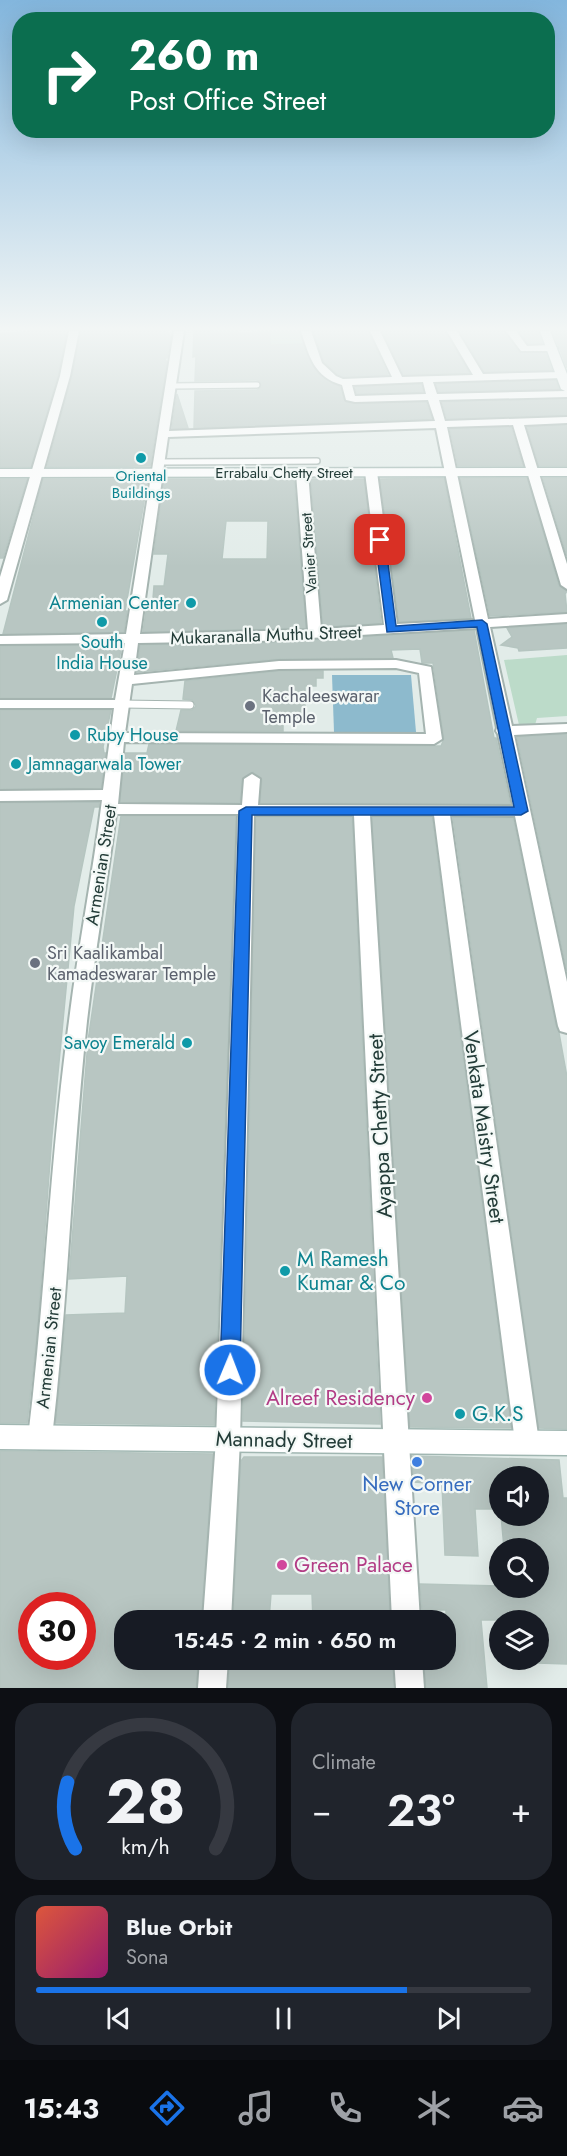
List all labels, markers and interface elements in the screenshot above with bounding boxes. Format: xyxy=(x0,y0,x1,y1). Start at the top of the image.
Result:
text: 260 m xyxy=(129,25,260,86)
icon: right xyxy=(30,36,108,114)
text: Post Office Street xyxy=(129,81,326,120)
marker: Oriental Buildings xyxy=(134,451,148,465)
street label: Errabalu Chetty Street xyxy=(215,462,353,484)
place label: Oriental Buildings xyxy=(112,465,170,504)
street label: Vanier Street xyxy=(295,512,323,594)
pin xyxy=(354,514,405,565)
icon: arrive xyxy=(363,523,396,556)
place label: Armenian Center xyxy=(49,590,180,616)
marker: Armenian Center xyxy=(184,596,198,610)
marker: South India House xyxy=(95,615,109,629)
street label: Mukaranalla Muthu Street xyxy=(170,619,363,651)
place label: South India House xyxy=(56,629,148,676)
place label: Kachaleeswarar Temple xyxy=(262,683,380,730)
marker: Kachaleeswarar Temple xyxy=(243,699,257,713)
place label: Ruby House xyxy=(87,722,179,748)
marker: Ruby House xyxy=(68,728,82,742)
place label: Jamnagarwala Tower xyxy=(26,751,182,777)
marker: Jamnagarwala Tower xyxy=(9,757,23,771)
street label: Armenian Street xyxy=(79,802,123,927)
place label: Sri Kaalikambal Kamadeswarar Temple xyxy=(47,940,216,987)
marker: Sri Kaalikambal Kamadeswarar Temple xyxy=(28,956,42,970)
street label: Venkata Maistry Street xyxy=(456,1029,512,1225)
place label: Savoy Emerald xyxy=(64,1030,175,1056)
street label: Ayappa Chetty Street xyxy=(360,1033,400,1219)
marker: Savoy Emerald xyxy=(180,1036,194,1050)
place label: M Ramesh Kumar & Co xyxy=(297,1244,406,1298)
marker: M Ramesh Kumar & Co xyxy=(278,1264,292,1278)
street label: Armenian Street xyxy=(30,1285,68,1410)
position arrow xyxy=(198,1338,262,1402)
place label: Alreef Residency xyxy=(266,1383,416,1413)
marker: Alreef Residency xyxy=(420,1391,434,1405)
place label: G.K.S xyxy=(472,1399,524,1429)
marker: G.K.S xyxy=(453,1407,467,1421)
street label: Mannady Street xyxy=(215,1424,353,1456)
marker: New Corner Store xyxy=(410,1455,424,1469)
map controls xyxy=(489,1466,549,1670)
button: sound xyxy=(489,1466,549,1526)
place label: New Corner Store xyxy=(362,1469,473,1523)
button: search xyxy=(489,1538,549,1598)
place label: Green Palace xyxy=(294,1550,413,1580)
marker: Green Palace xyxy=(275,1558,289,1572)
speed limit sign: 30 xyxy=(18,1592,96,1670)
button: layers xyxy=(489,1610,549,1670)
text: 15:45 · 2 min · 650 m xyxy=(174,1624,396,1656)
text: Climate xyxy=(312,1748,376,1777)
text: 28 xyxy=(105,1756,186,1846)
text: 23° xyxy=(387,1778,455,1843)
text: − xyxy=(312,1787,331,1834)
text: + xyxy=(511,1787,531,1834)
text: km/h xyxy=(121,1831,170,1862)
text: Blue Orbit xyxy=(126,1911,232,1943)
text: Sona xyxy=(126,1943,168,1972)
icon: previous xyxy=(102,2002,135,2035)
icon: pause xyxy=(267,2002,300,2035)
icon: next xyxy=(432,2002,465,2035)
icon: directions xyxy=(146,2087,188,2129)
icon: music xyxy=(235,2087,277,2129)
icon: phone xyxy=(324,2087,366,2129)
icon: climate xyxy=(413,2087,455,2129)
icon: car xyxy=(502,2087,544,2129)
text: 15:43 xyxy=(23,2089,99,2128)

